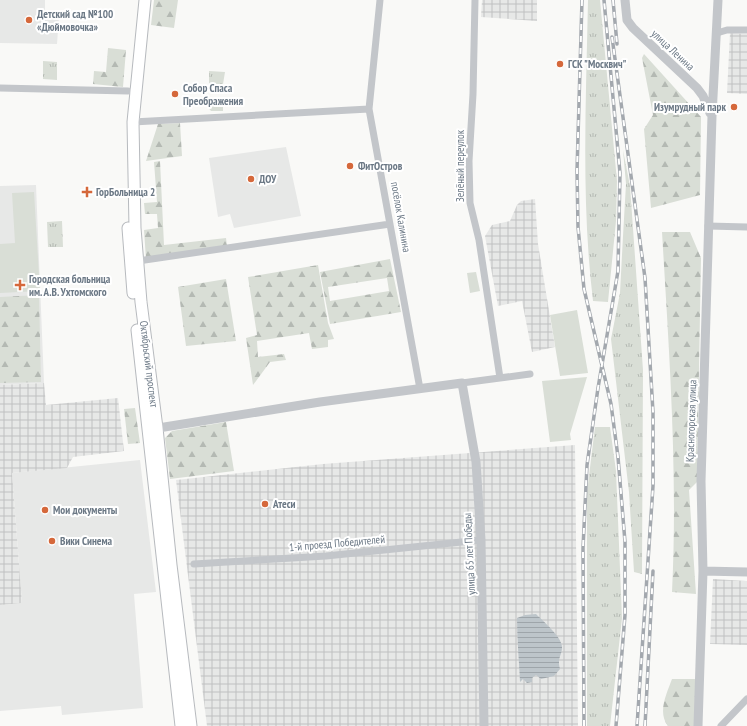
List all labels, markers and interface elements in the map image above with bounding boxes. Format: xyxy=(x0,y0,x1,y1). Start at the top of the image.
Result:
place label: Детский сад №100 «Дюймовочка» xyxy=(37,7,113,34)
marker: Детский сад №100 «Дюймовочка» xyxy=(24,15,34,25)
street label: улица Ленина xyxy=(649,27,697,73)
place label: ГСК "Москвич" xyxy=(568,57,627,71)
marker: ГСК "Москвич" xyxy=(555,59,565,69)
place label: Собор Спаса Преображения xyxy=(183,81,243,108)
marker: Собор Спаса Преображения xyxy=(170,89,180,99)
place label: Изумрудный парк xyxy=(654,100,726,114)
marker: Изумрудный парк xyxy=(729,102,739,112)
street label: Зелёный переулок xyxy=(453,129,467,202)
place label: ФитОстров xyxy=(358,159,403,173)
marker: ФитОстров xyxy=(345,161,355,171)
place label: ДОУ xyxy=(259,172,277,186)
marker: ДОУ xyxy=(246,174,256,184)
street label: посёлок Калинина xyxy=(388,181,414,253)
place label: ГорБольница 2 xyxy=(96,185,155,199)
marker: ГорБольница 2 xyxy=(81,186,93,198)
place label: Городская больница им. А.В. Ухтомского xyxy=(29,272,111,299)
marker: Городская больница им. А.В. Ухтомского xyxy=(14,279,26,291)
street label: Октябрьский проспект xyxy=(137,320,161,409)
street label: Красногорская улица xyxy=(683,380,699,462)
place label: Атеси xyxy=(272,497,296,511)
marker: Атеси xyxy=(260,499,270,509)
place label: Мои документы xyxy=(53,503,118,517)
marker: Мои документы xyxy=(40,505,50,515)
street label: улица 65 лет Победы xyxy=(460,513,478,595)
street label: 1-й проезд Победителей xyxy=(289,532,386,554)
place label: Вики Синема xyxy=(60,534,113,548)
marker: Вики Синема xyxy=(47,536,57,546)

